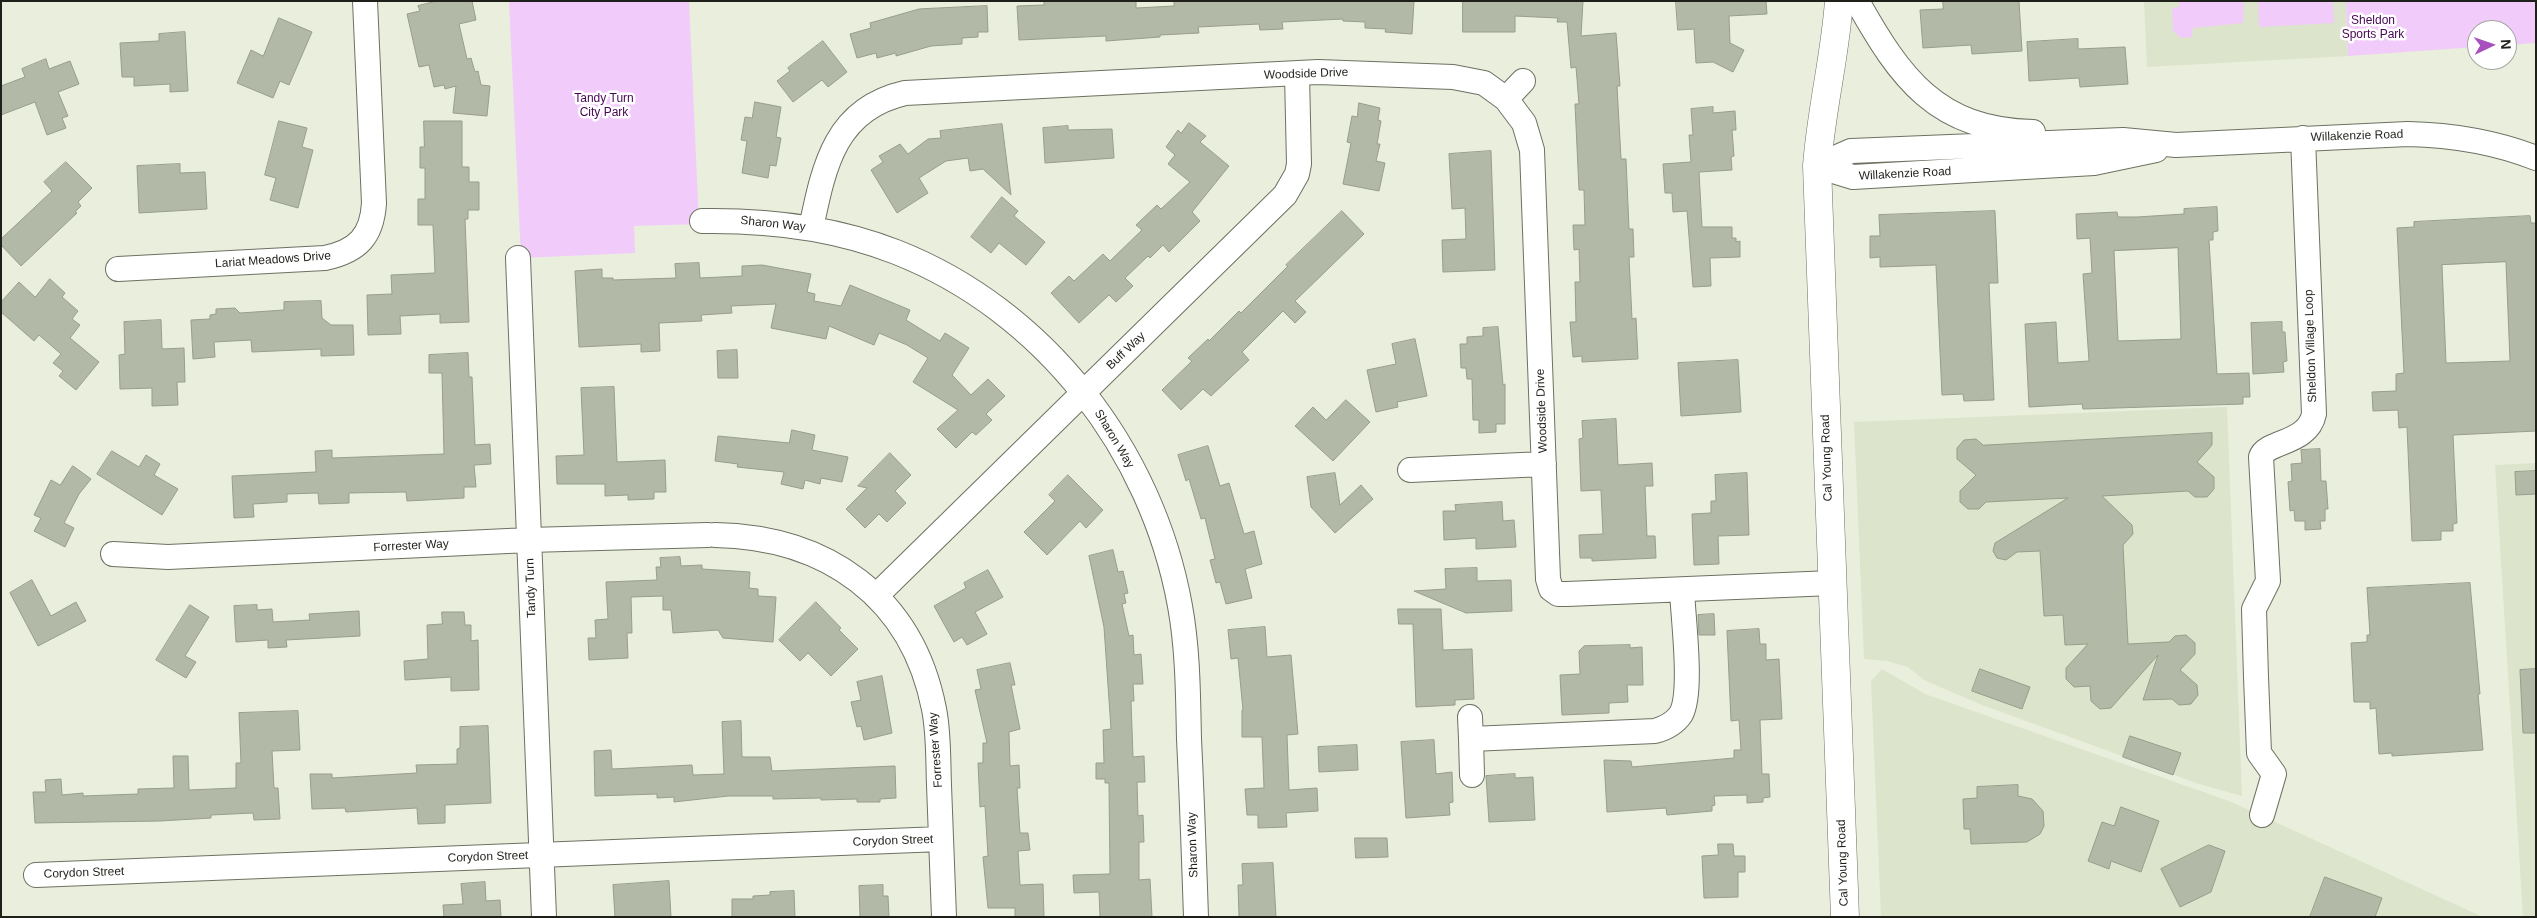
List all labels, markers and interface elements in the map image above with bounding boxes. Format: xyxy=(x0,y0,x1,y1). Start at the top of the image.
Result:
park label: Sheldon Sports Park xyxy=(2342,14,2404,42)
north arrow xyxy=(2467,20,2517,70)
text: N xyxy=(2498,39,2514,50)
street label: Woodside Drive xyxy=(1264,65,1348,83)
park label: Tandy Turn City Park xyxy=(574,92,634,120)
street label: Willakenzie Road xyxy=(2310,127,2404,145)
street label: Willakenzie Road xyxy=(1858,164,1952,184)
street label: Sharon Way xyxy=(740,213,806,235)
street label: Lariat Meadows Drive xyxy=(215,249,331,271)
street label: Sheldon Village Loop xyxy=(2302,289,2320,403)
street label: Buff Way xyxy=(1104,329,1148,373)
street label: Woodside Drive xyxy=(1533,369,1551,453)
street label: Sharon Way xyxy=(1091,407,1137,471)
street label: Cal Young Road xyxy=(1818,414,1836,502)
street label: Forrester Way xyxy=(373,537,449,555)
street label: Tandy Turn xyxy=(523,558,539,618)
street label: Forrester Way xyxy=(926,712,946,788)
street label: Sharon Way xyxy=(1185,812,1201,878)
street label: Cal Young Road xyxy=(1834,819,1852,907)
street label: Corydon Street xyxy=(852,832,934,850)
street label: Corydon Street xyxy=(447,848,529,866)
street label: Corydon Street xyxy=(43,864,125,882)

